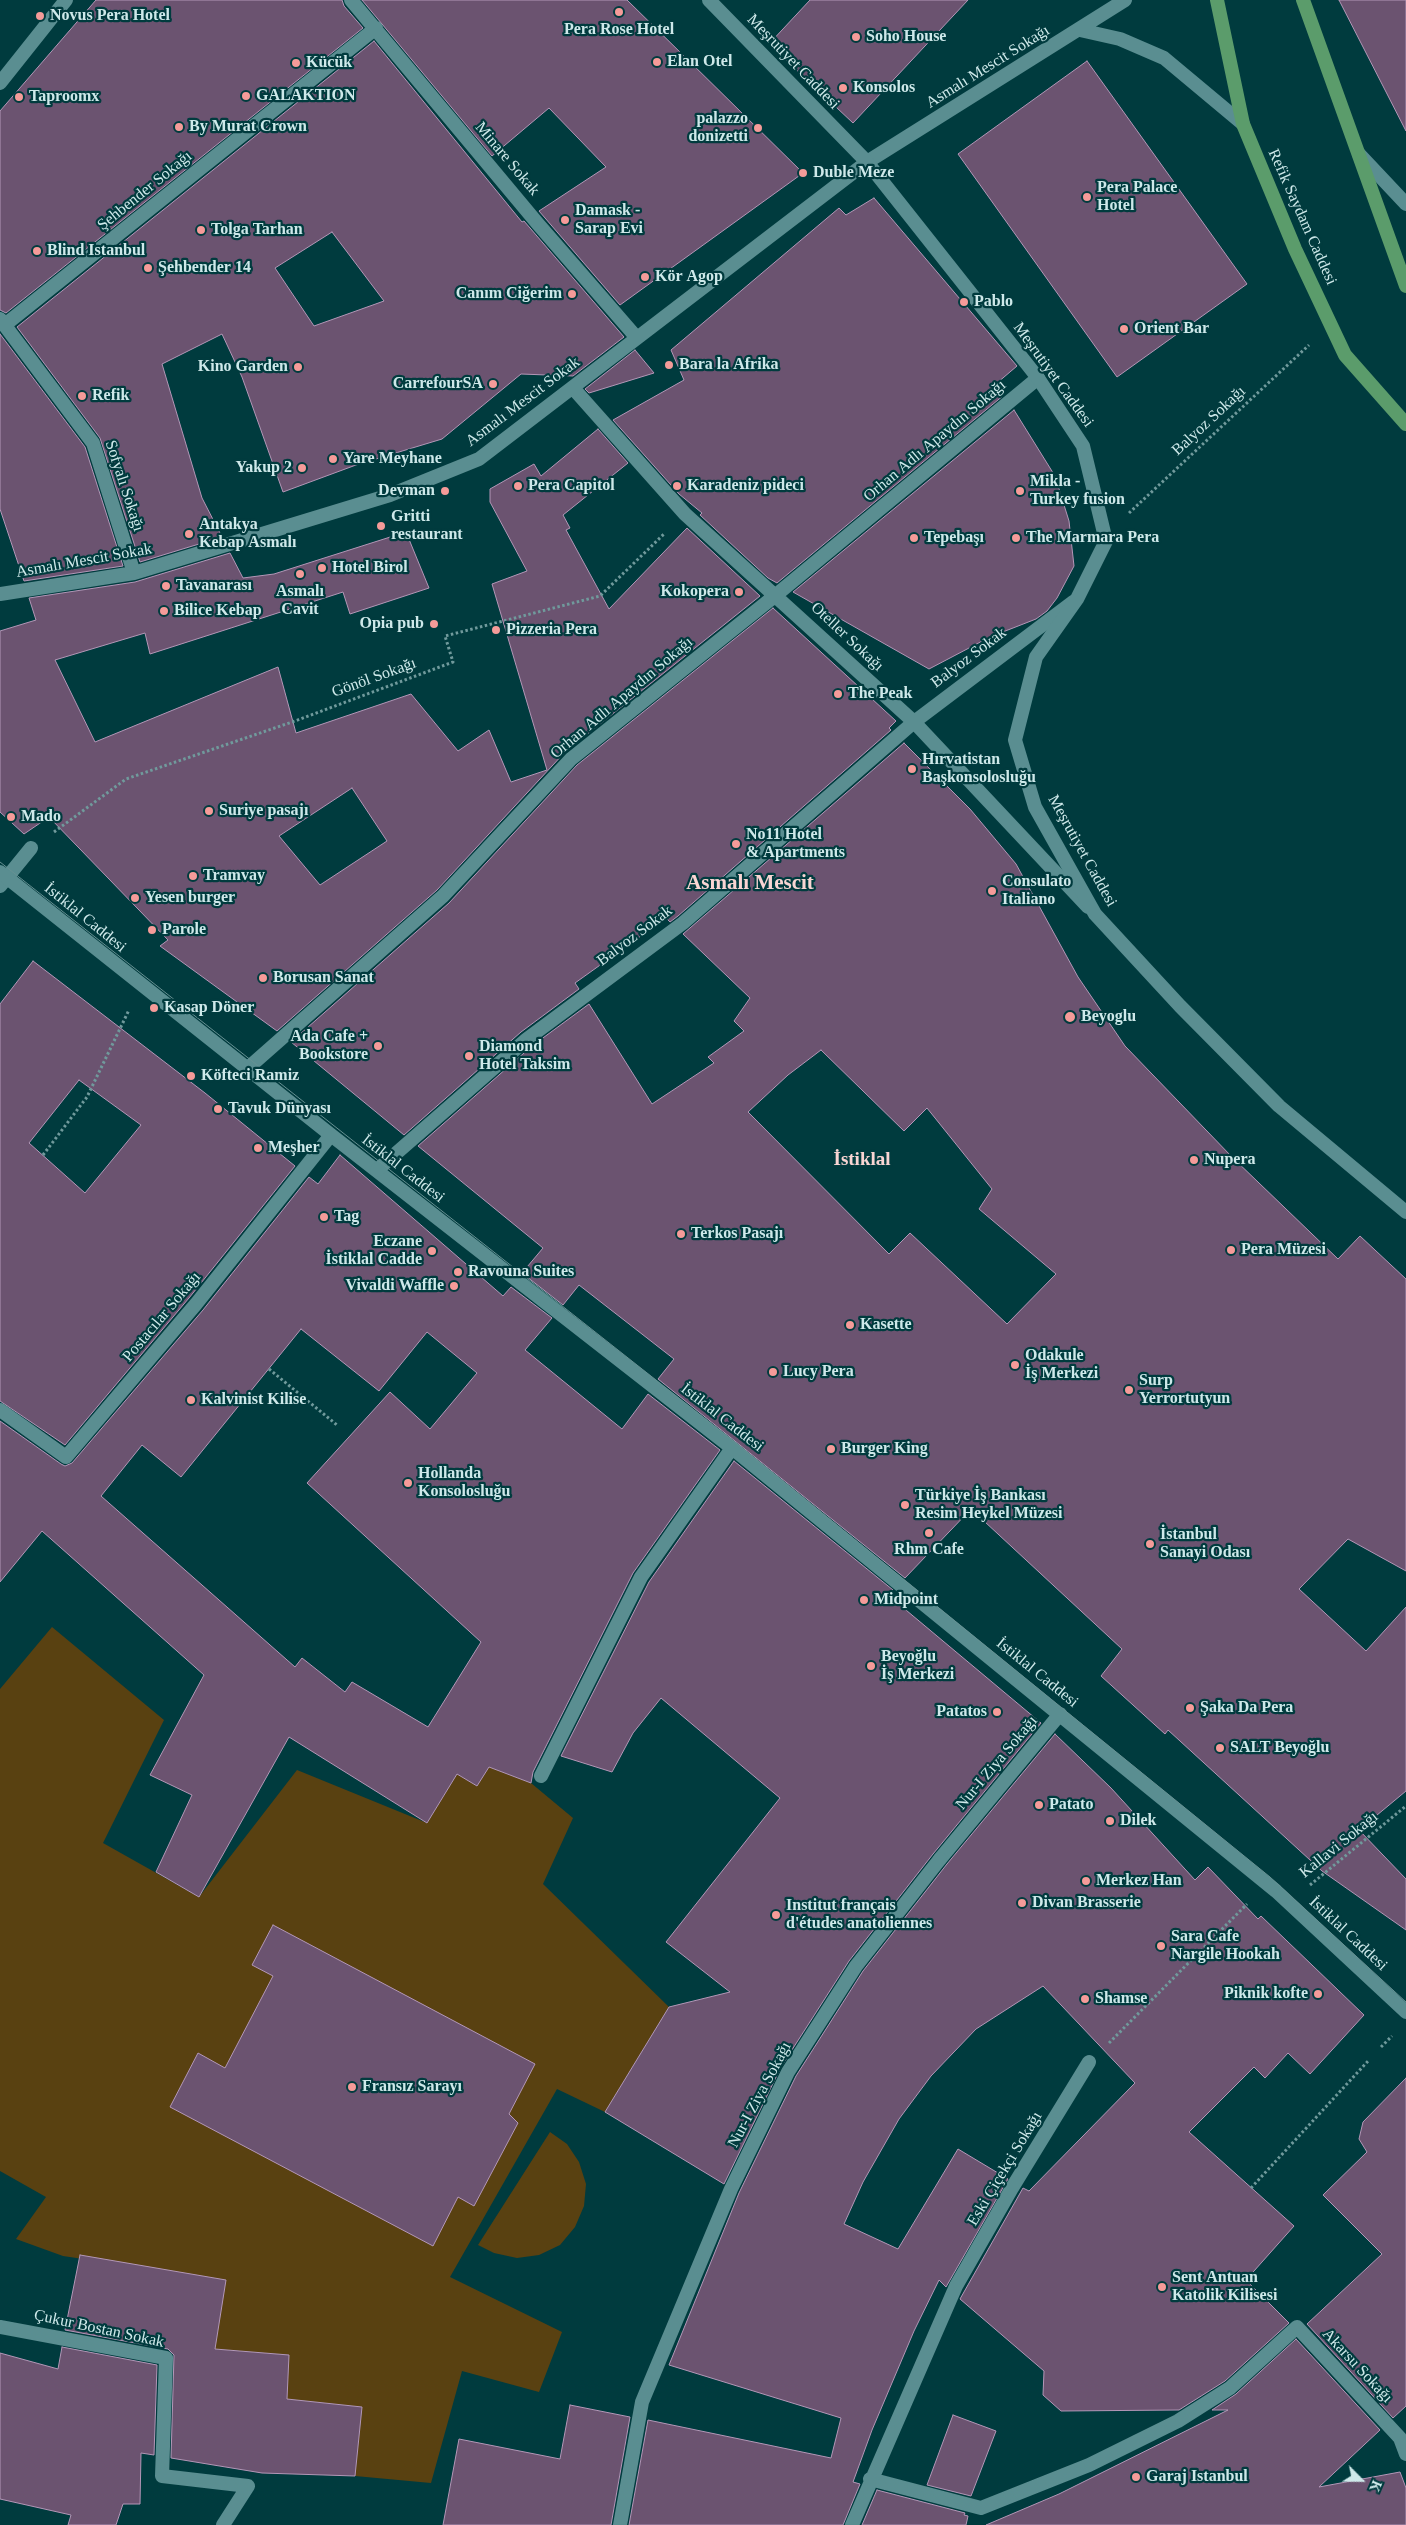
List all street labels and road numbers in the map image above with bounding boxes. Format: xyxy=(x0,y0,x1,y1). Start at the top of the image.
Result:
street label: Meşrutiyet Caddesi xyxy=(743,10,843,114)
street label: Asmalı Mescit Sokağı xyxy=(923,21,1053,113)
street label: Minare Sokak xyxy=(471,118,543,200)
street label: Refik Saydam Caddesi xyxy=(1263,146,1341,288)
street label: Şehbender Sokağı xyxy=(94,147,196,235)
street label: Meşrutiyet Caddesi xyxy=(1009,319,1097,431)
street label: Asmalı Mescit Sokak xyxy=(462,353,584,451)
street label: Orhan Adlı Apaydın Sokağı xyxy=(860,376,1010,506)
street label: Balyoz Sokağı xyxy=(1168,382,1250,460)
street label: Sofyalı Sokağı xyxy=(100,438,148,534)
street label: Asmalı Mescit Sokak xyxy=(14,540,154,582)
street label: Oteller Sokağı xyxy=(806,598,888,676)
street label: Balyoz Sokak xyxy=(928,623,1010,693)
street label: Orhan Adlı Apaydın Sokağı xyxy=(547,633,697,763)
street label: Gönöl Sokağı xyxy=(329,654,419,702)
street label: Meşrutiyet Caddesi xyxy=(1043,792,1121,910)
street label: İstiklal Caddesi xyxy=(40,879,130,957)
street label: Balyoz Sokak xyxy=(594,901,676,971)
street label: İstiklal Caddesi xyxy=(358,1131,448,1207)
street label: Postacılar Sokağı xyxy=(119,1268,205,1366)
street label: İstiklal Caddesi xyxy=(677,1380,767,1456)
street label: İstiklal Caddesi xyxy=(992,1634,1082,1712)
street label: Nur-I Ziya Sokağı xyxy=(952,1712,1042,1814)
street label: Kallavi Sokağı xyxy=(1296,1807,1382,1883)
street label: İstiklal Caddesi xyxy=(1305,1893,1391,1975)
street label: Nur-I Ziya Sokağı xyxy=(724,2039,796,2151)
street label: Eski Çiçekçi Sokağı xyxy=(963,2108,1047,2230)
street label: Çukur Bostan Sokak xyxy=(32,2306,166,2352)
street label: Akarsu Sokağı xyxy=(1318,2325,1396,2407)

